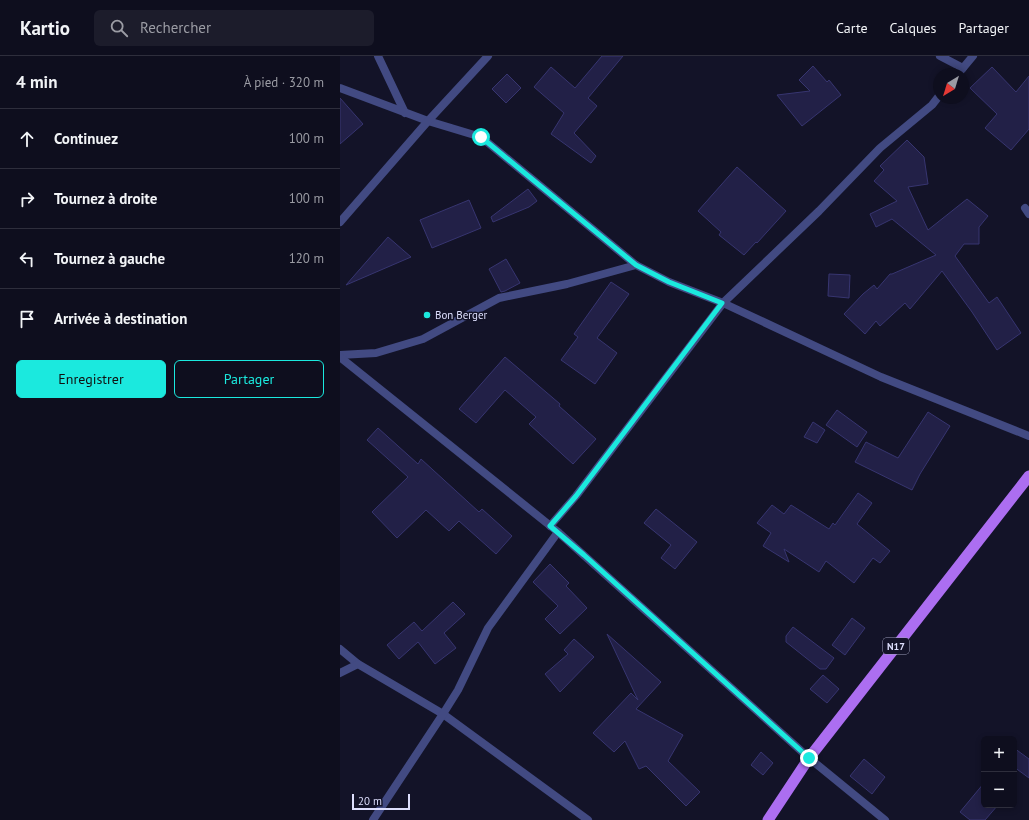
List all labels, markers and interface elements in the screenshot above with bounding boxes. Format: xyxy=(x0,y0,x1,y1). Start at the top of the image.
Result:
search box xyxy=(94,10,374,46)
text: Kartio xyxy=(20,16,70,40)
icon: search xyxy=(108,17,130,39)
text: Rechercher xyxy=(140,18,211,37)
text: Carte xyxy=(836,19,868,37)
text: Calques xyxy=(890,19,936,37)
text: Partager xyxy=(958,19,1009,37)
north arrow xyxy=(933,68,969,104)
text: 4 min xyxy=(16,71,57,93)
text: À pied · 320 m xyxy=(244,74,324,91)
icon: ahead xyxy=(16,128,38,150)
route start xyxy=(472,128,490,146)
text: Continuez xyxy=(54,129,118,148)
text: 100 m xyxy=(289,130,324,147)
icon: right xyxy=(16,188,38,210)
text: Tournez à droite xyxy=(54,189,157,208)
text: 100 m xyxy=(289,190,324,207)
icon: left xyxy=(16,248,38,270)
text: Tournez à gauche xyxy=(54,249,165,268)
text: 120 m xyxy=(289,250,324,267)
icon: arrive xyxy=(16,308,38,330)
place label: Bon Berger xyxy=(435,308,488,322)
text: Arrivée à destination xyxy=(54,309,187,328)
marker: Bon Berger xyxy=(422,310,432,320)
button: Enregistrer xyxy=(16,360,166,398)
button: Partager xyxy=(174,360,324,398)
road number: N17 xyxy=(883,638,909,654)
map controls xyxy=(981,736,1017,808)
button: + xyxy=(981,736,1017,772)
route end xyxy=(800,749,818,767)
button: − xyxy=(981,772,1017,808)
scale bar xyxy=(352,792,410,811)
text: 20 m xyxy=(358,794,382,808)

